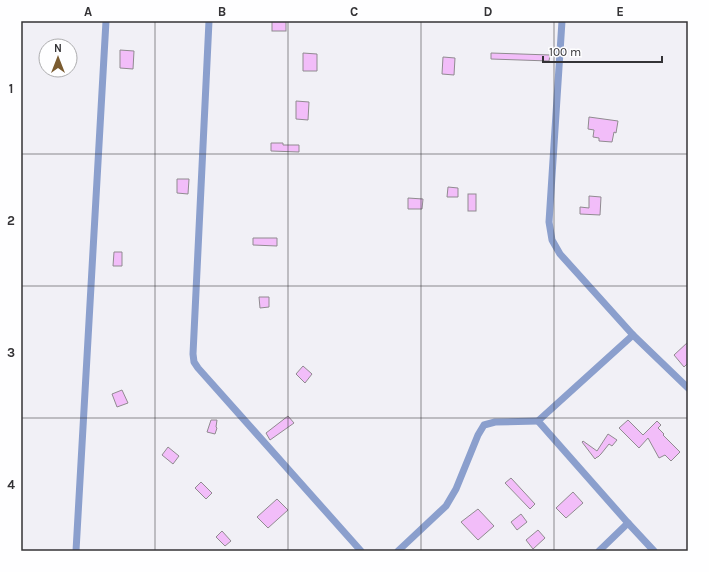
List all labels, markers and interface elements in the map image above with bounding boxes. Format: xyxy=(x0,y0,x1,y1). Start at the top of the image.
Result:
text: A xyxy=(84,4,92,19)
text: B xyxy=(218,4,226,19)
text: C xyxy=(350,4,358,19)
text: D xyxy=(484,4,493,19)
text: E xyxy=(616,4,624,19)
north arrow xyxy=(38,38,78,78)
scale bar xyxy=(543,38,662,64)
text: N xyxy=(54,42,62,55)
text: 100 m xyxy=(549,45,581,59)
text: 1 xyxy=(9,81,13,96)
text: 2 xyxy=(7,213,15,228)
text: 3 xyxy=(7,345,15,360)
text: 4 xyxy=(7,477,15,492)

